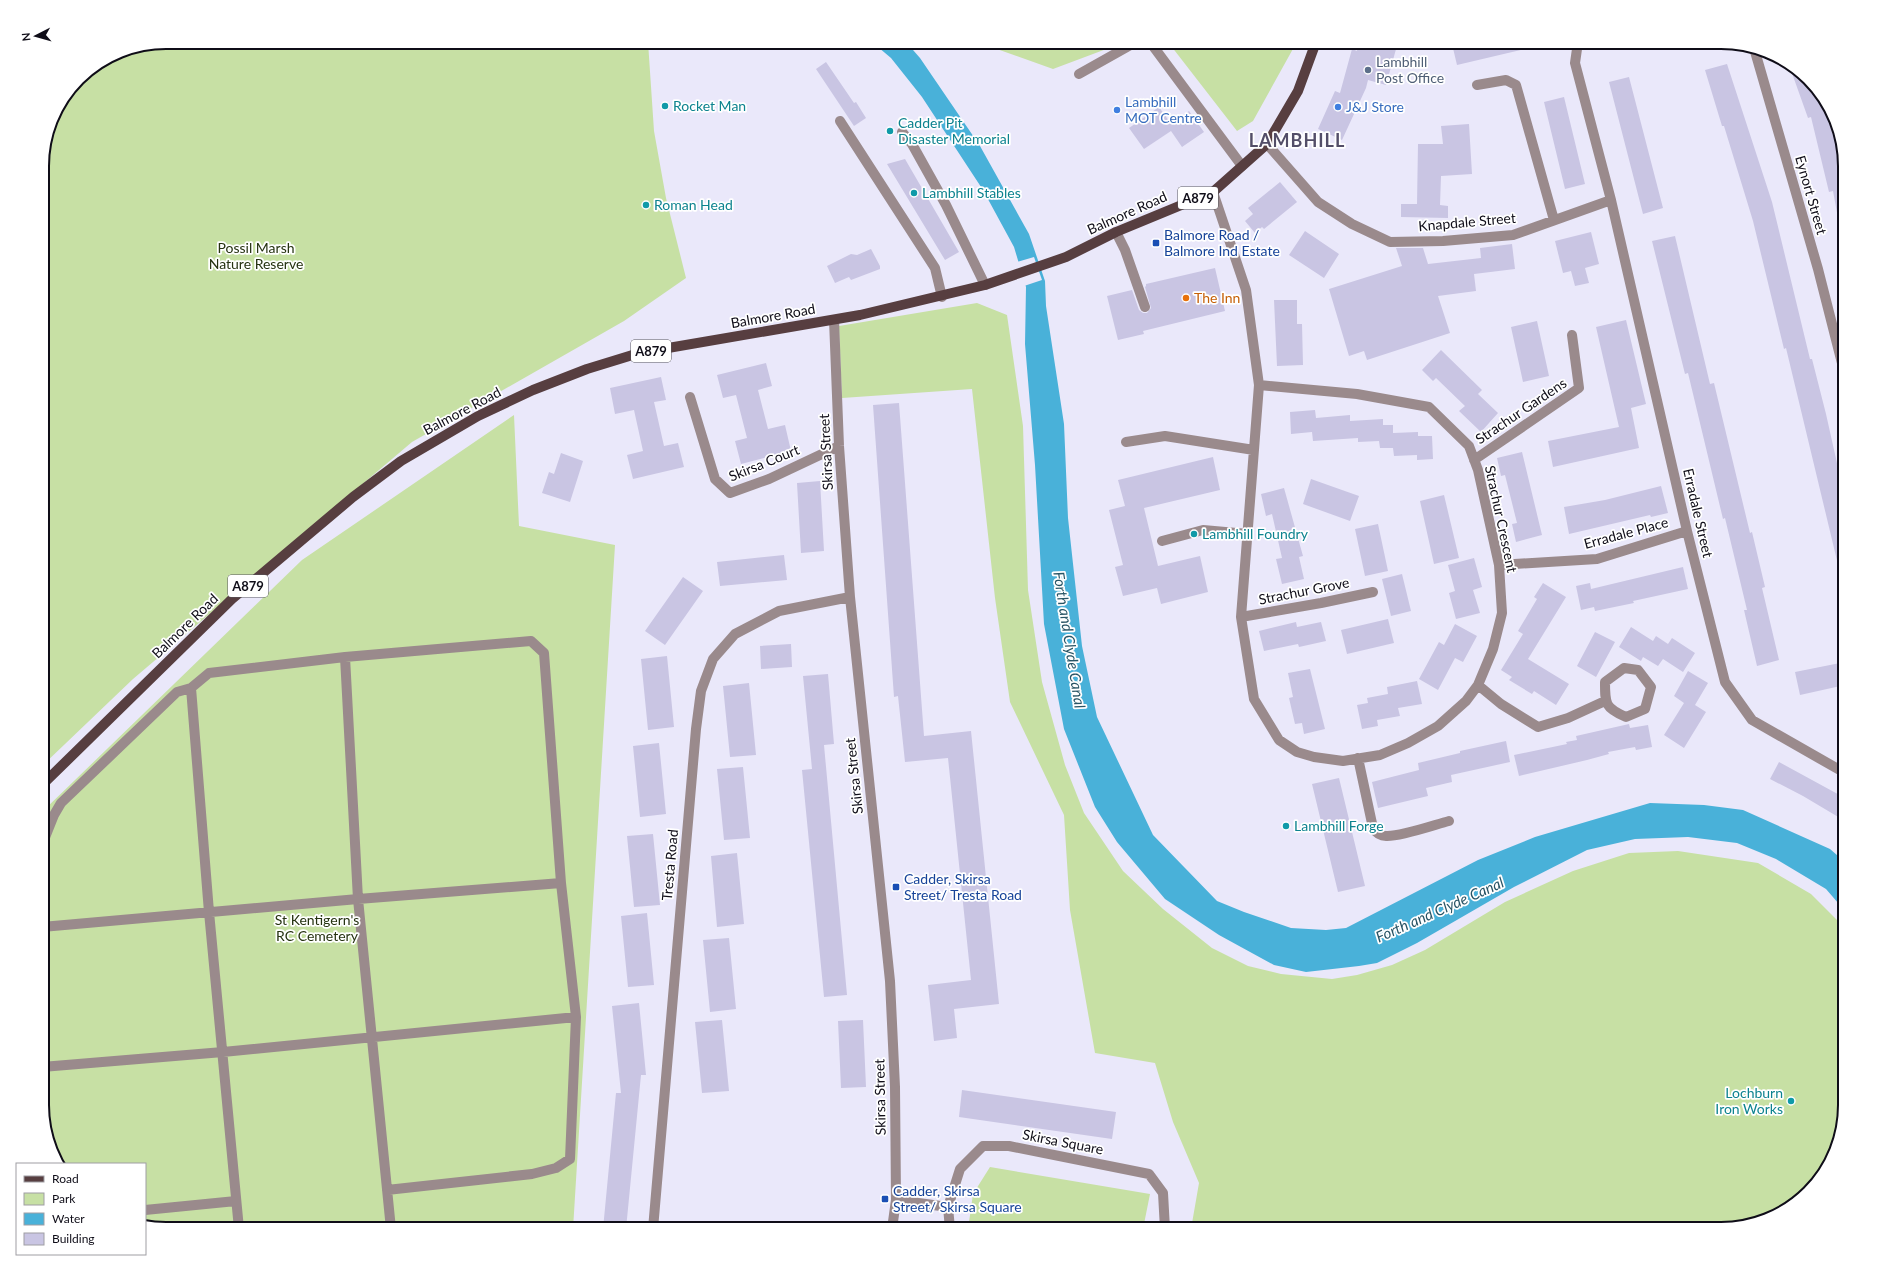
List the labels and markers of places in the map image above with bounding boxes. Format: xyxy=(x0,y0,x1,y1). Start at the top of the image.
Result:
place label: Lambhill Post Office xyxy=(1376,53,1444,86)
marker: Lambhill Post Office xyxy=(1363,65,1373,75)
place label: Lambhill MOT Centre xyxy=(1125,93,1202,126)
place label: Rocket Man xyxy=(673,97,746,114)
place label: J&J Store xyxy=(1346,98,1404,115)
marker: Rocket Man xyxy=(660,101,670,111)
marker: J&J Store xyxy=(1333,102,1343,112)
marker: Lambhill MOT Centre xyxy=(1112,105,1122,115)
place label: Cadder Pit Disaster Memorial xyxy=(898,114,1010,147)
marker: Cadder Pit Disaster Memorial xyxy=(885,126,895,136)
place label: Lambhill Stables xyxy=(922,184,1021,201)
marker: Lambhill Stables xyxy=(909,188,919,198)
place label: Roman Head xyxy=(654,196,733,213)
marker: Roman Head xyxy=(641,200,651,210)
place label: Balmore Road / Balmore Ind Estate xyxy=(1164,226,1280,259)
marker: Balmore Road / Balmore Ind Estate xyxy=(1151,238,1161,248)
place label: The Inn xyxy=(1194,289,1240,306)
marker: The Inn xyxy=(1181,293,1191,303)
place label: Lambhill Foundry xyxy=(1202,525,1309,542)
marker: Lambhill Foundry xyxy=(1189,529,1199,539)
place label: Lambhill Forge xyxy=(1294,817,1384,834)
marker: Lambhill Forge xyxy=(1281,821,1291,831)
place label: Cadder, Skirsa Street/ Tresta Road xyxy=(904,870,1022,903)
marker: Cadder, Skirsa Street/ Tresta Road xyxy=(891,882,901,892)
place label: Lochburn Iron Works xyxy=(1715,1084,1783,1117)
marker: Lochburn Iron Works xyxy=(1786,1096,1796,1106)
place label: Cadder, Skirsa Street/ Skirsa Square xyxy=(893,1182,1022,1215)
marker: Cadder, Skirsa Street/ Skirsa Square xyxy=(880,1194,890,1204)

